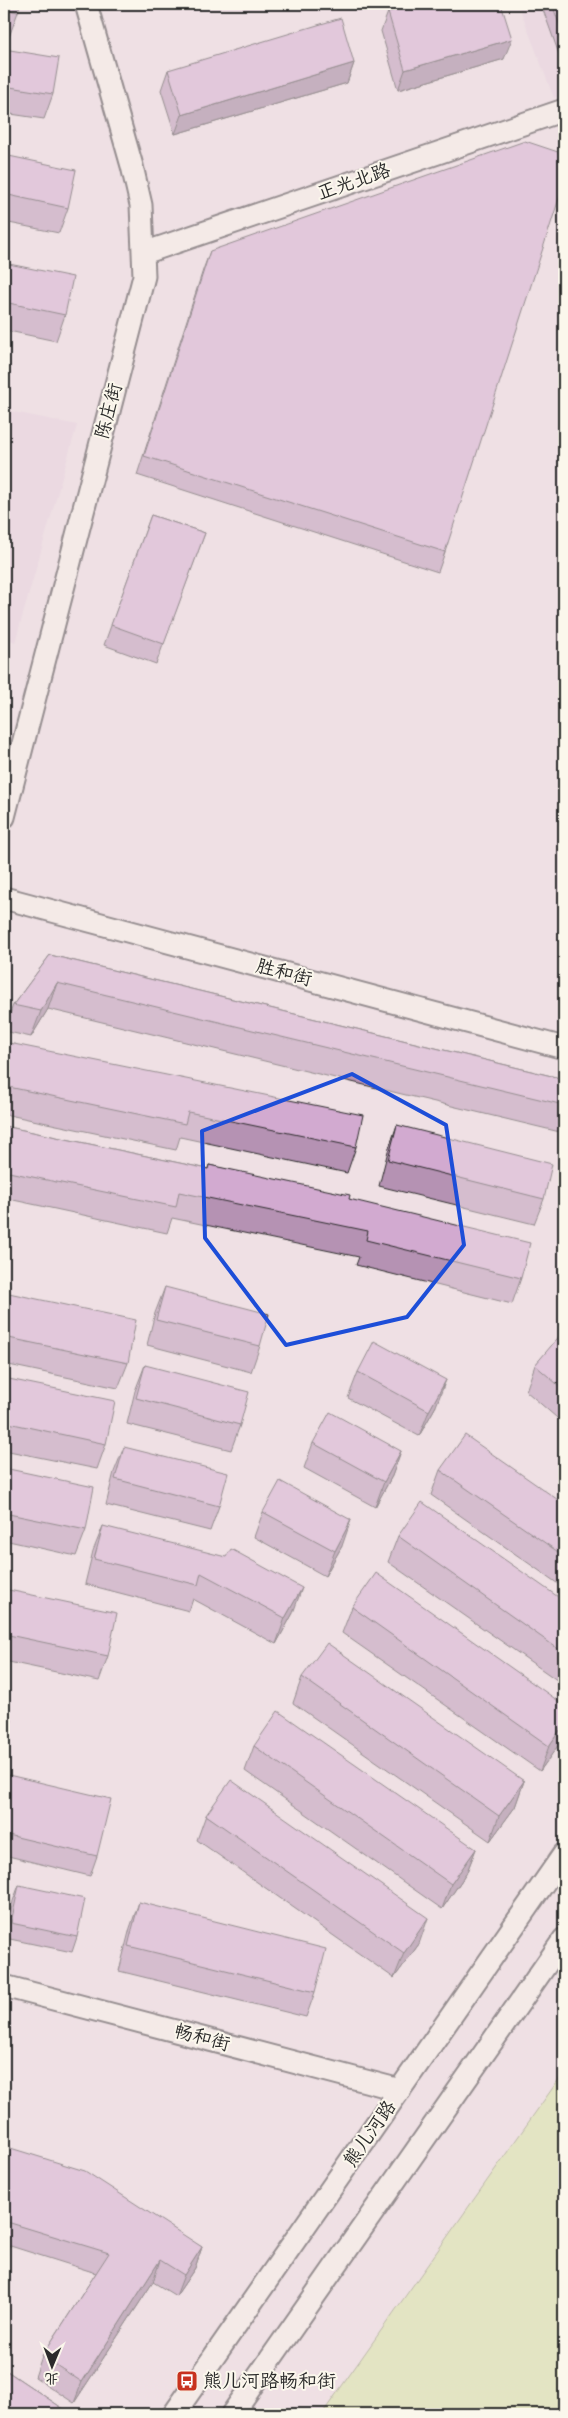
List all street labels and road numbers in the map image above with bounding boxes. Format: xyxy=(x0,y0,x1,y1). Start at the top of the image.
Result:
street label: 正光北路 xyxy=(314,157,394,207)
street label: 陈庄街 xyxy=(89,380,129,442)
street label: 胜和街 xyxy=(253,953,315,993)
street label: 畅和街 xyxy=(171,2018,233,2058)
street label: 熊儿河路 xyxy=(337,2095,403,2173)

